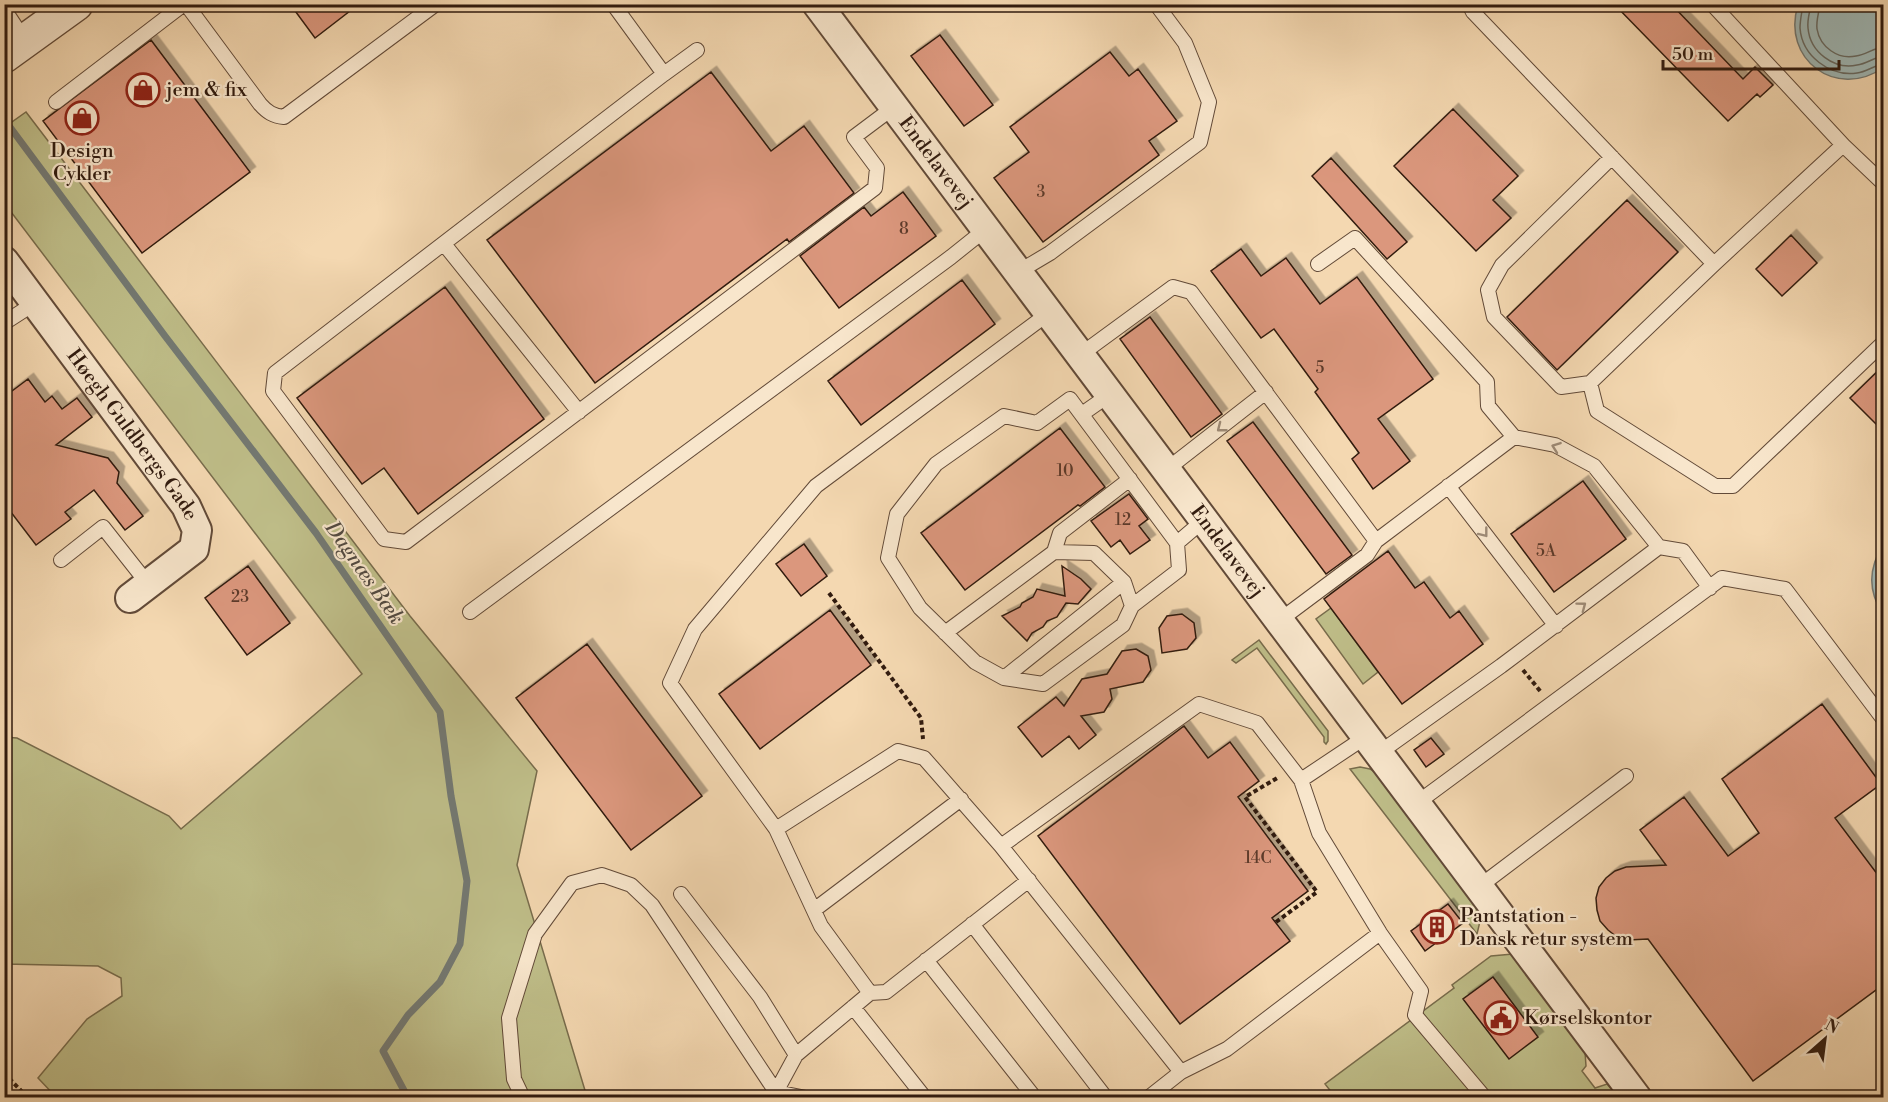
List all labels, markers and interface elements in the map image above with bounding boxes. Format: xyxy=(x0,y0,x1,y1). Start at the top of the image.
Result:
scale bar xyxy=(1663,33,1838,71)
text: 50 m xyxy=(1672,43,1714,66)
shop icon: jem & fix xyxy=(125,72,161,108)
place label: jem & fix xyxy=(165,78,248,103)
shop icon: Design Cykler xyxy=(64,100,100,136)
street label: Endelavevej xyxy=(893,111,978,214)
place label: Design Cykler xyxy=(50,139,114,187)
house number: 3 xyxy=(1037,182,1046,202)
house number: 8 xyxy=(899,219,909,239)
street label: Høegh Guldbergs Gade xyxy=(61,344,203,524)
house number: 5 xyxy=(1316,358,1325,378)
one-way arrow xyxy=(1216,421,1227,432)
one-way arrow xyxy=(1551,441,1561,454)
house number: 10 xyxy=(1057,461,1074,481)
street label: Endelavevej xyxy=(1185,500,1270,602)
house number: 12 xyxy=(1115,510,1131,530)
water label: Dagnæs Bæk xyxy=(318,515,409,630)
one-way arrow xyxy=(1477,526,1488,537)
house number: 5A xyxy=(1536,541,1557,561)
house number: 23 xyxy=(231,587,249,607)
one-way arrow xyxy=(1575,602,1586,613)
house number: 14C xyxy=(1245,848,1271,868)
place label: Pantstation - Dansk retur system xyxy=(1460,904,1634,952)
building icon: Pantstation - Dansk retur system xyxy=(1419,909,1455,945)
public building icon: Kørselskontor xyxy=(1483,1000,1519,1036)
place label: Kørselskontor xyxy=(1524,1006,1653,1031)
north arrow xyxy=(1795,1009,1855,1069)
text: N xyxy=(1821,1015,1842,1039)

